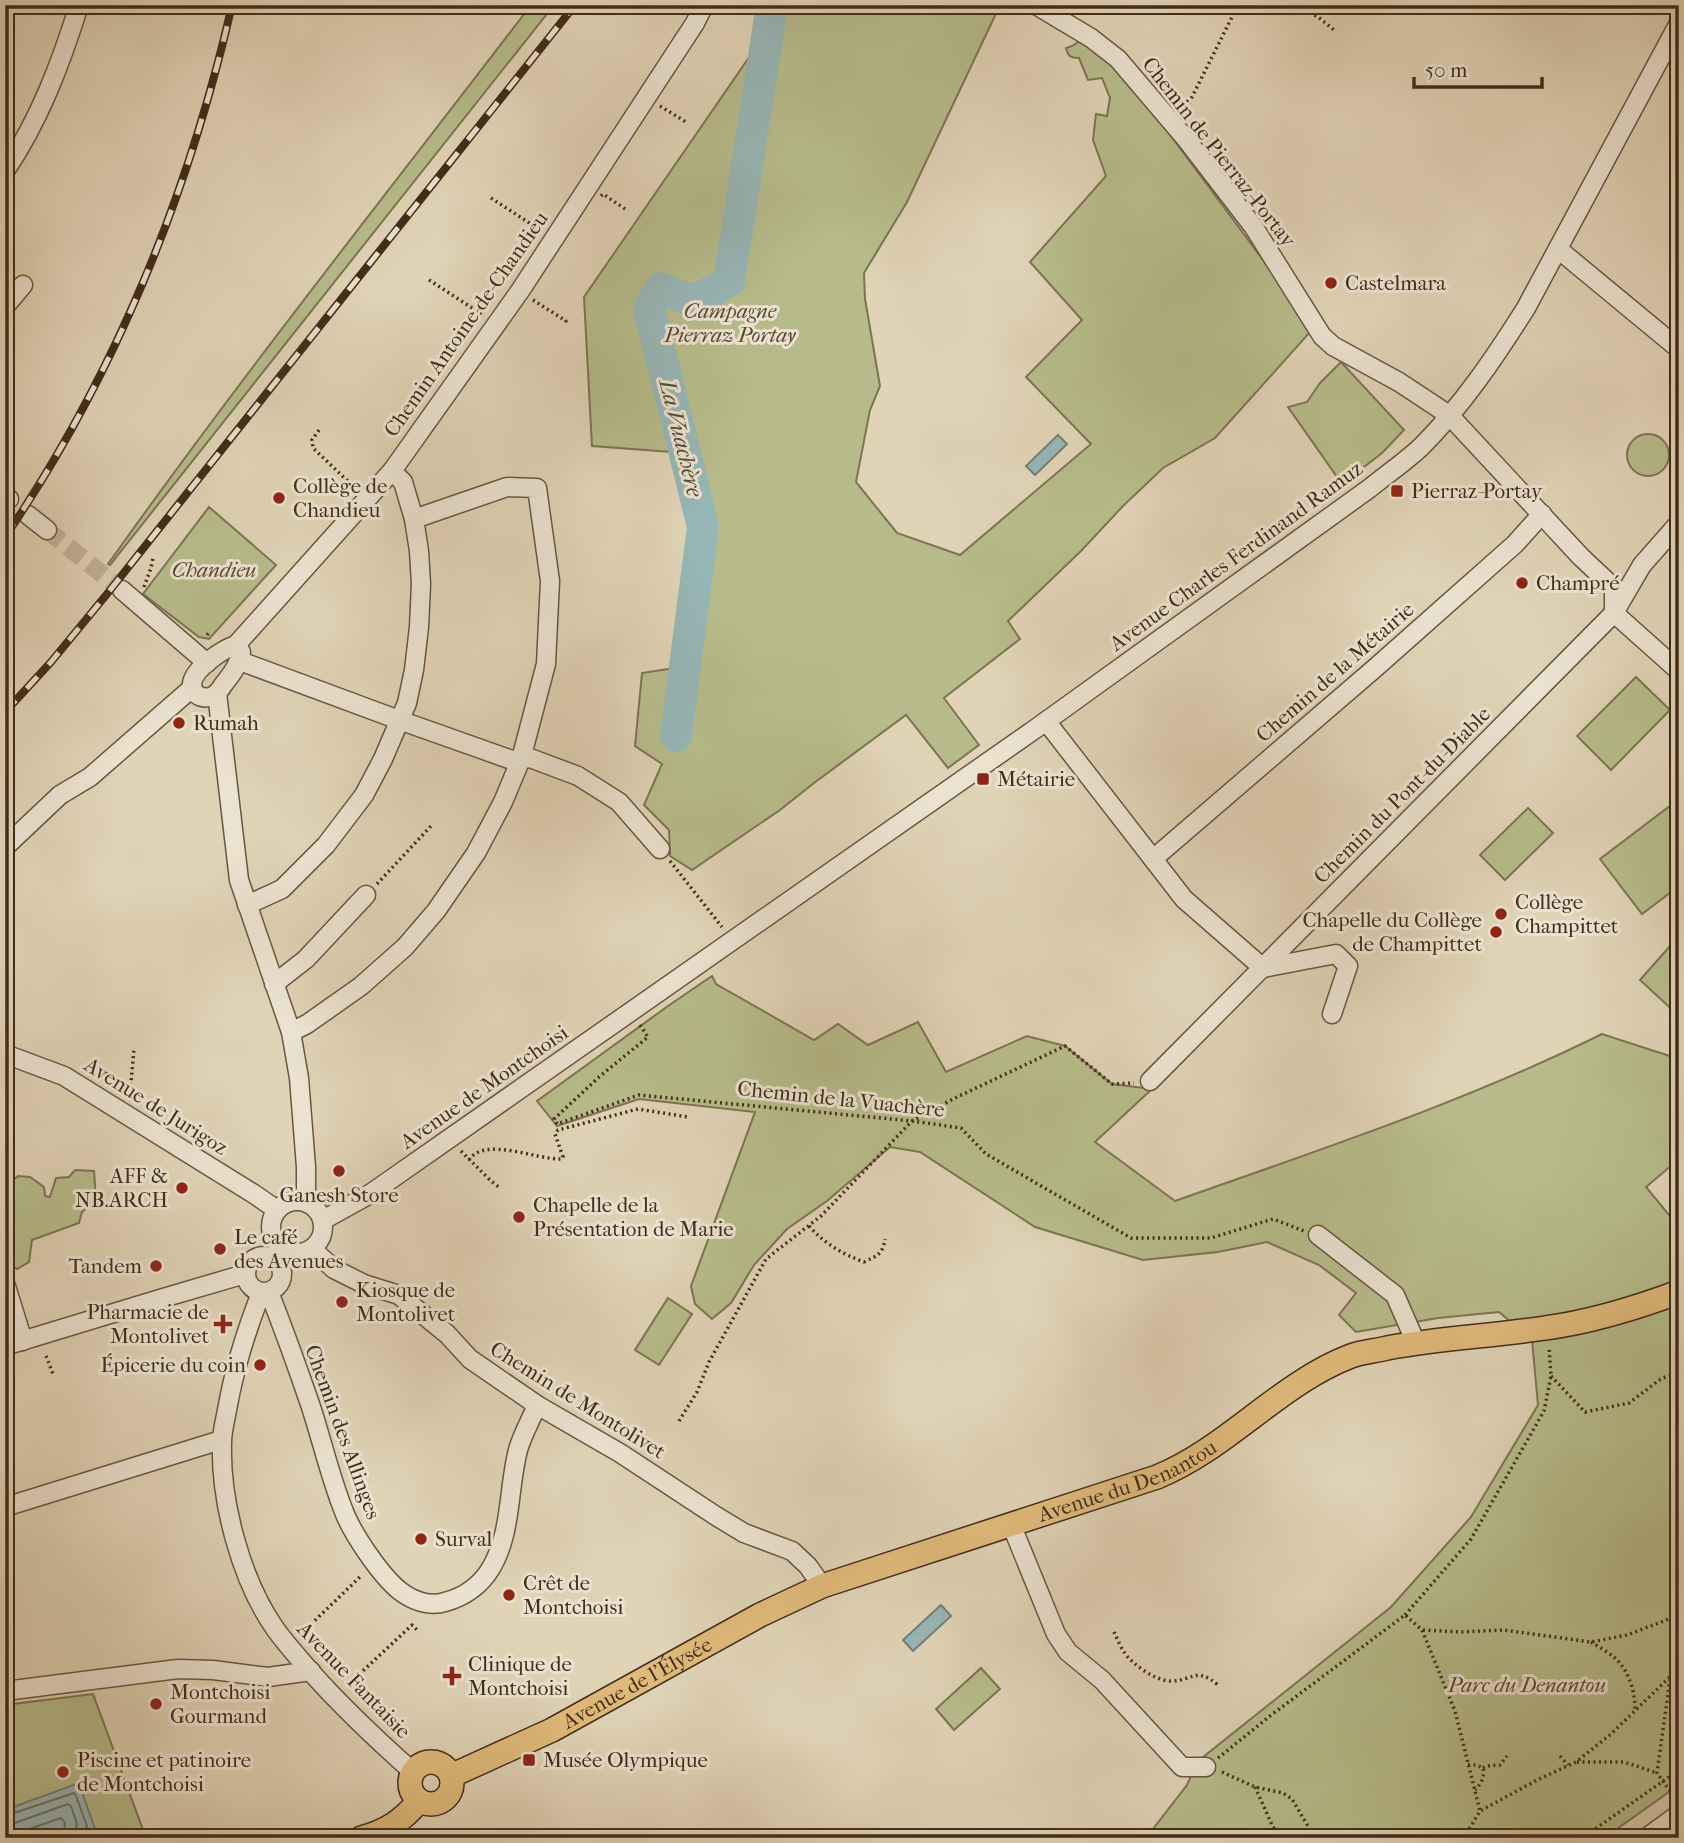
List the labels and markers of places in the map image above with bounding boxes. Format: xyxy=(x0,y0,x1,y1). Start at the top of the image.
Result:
place label: Castelmara xyxy=(1345,271,1446,295)
marker: Castelmara xyxy=(1323,275,1339,291)
place label: Collège de Chandieu xyxy=(293,474,387,522)
place label: Pierraz-Portay xyxy=(1411,479,1543,503)
marker: Pierraz-Portay xyxy=(1389,483,1405,499)
marker: Collège de Chandieu xyxy=(271,490,287,506)
place label: Champré xyxy=(1536,571,1620,595)
marker: Champré xyxy=(1514,575,1530,591)
place label: Rumah xyxy=(193,711,259,735)
marker: Rumah xyxy=(171,715,187,731)
place label: Métairie xyxy=(997,767,1075,791)
marker: Métairie xyxy=(975,771,991,787)
place label: Collège Champittet xyxy=(1515,890,1619,938)
marker: Collège Champittet xyxy=(1493,906,1509,922)
place label: Chapelle du Collège de Champittet xyxy=(1302,908,1483,956)
marker: Chapelle du Collège de Champittet xyxy=(1488,924,1504,940)
marker: Ganesh Store xyxy=(331,1163,347,1179)
place label: AFF & NB.ARCH xyxy=(75,1164,168,1212)
marker: AFF & NB.ARCH xyxy=(174,1180,190,1196)
place label: Ganesh Store xyxy=(279,1183,399,1207)
place label: Chapelle de la Présentation de Marie xyxy=(533,1193,734,1241)
marker: Chapelle de la Présentation de Marie xyxy=(511,1209,527,1225)
place label: Le café des Avenues xyxy=(234,1225,344,1273)
marker: Le café des Avenues xyxy=(212,1241,228,1257)
place label: Tandem xyxy=(69,1254,143,1278)
marker: Tandem xyxy=(148,1258,164,1274)
place label: Kiosque de Montolivet xyxy=(356,1278,456,1326)
marker: Kiosque de Montolivet xyxy=(334,1294,350,1310)
place label: Pharmacie de Montolivet xyxy=(87,1300,210,1348)
marker: Pharmacie de Montolivet xyxy=(215,1316,231,1332)
place label: Épicerie du coin xyxy=(100,1353,246,1377)
marker: Épicerie du coin xyxy=(252,1357,268,1373)
place label: Surval xyxy=(435,1527,493,1551)
marker: Surval xyxy=(413,1531,429,1547)
place label: Crêt de Montchoisi xyxy=(523,1571,624,1619)
marker: Crêt de Montchoisi xyxy=(501,1587,517,1603)
place label: Clinique de Montchoisi xyxy=(468,1652,572,1700)
marker: Clinique de Montchoisi xyxy=(442,1666,462,1686)
place label: Montchoisi Gourmand xyxy=(170,1680,271,1728)
marker: Montchoisi Gourmand xyxy=(148,1696,164,1712)
place label: Piscine et patinoire de Montchoisi xyxy=(77,1748,251,1796)
place label: Musée Olympique xyxy=(543,1748,708,1772)
marker: Musée Olympique xyxy=(521,1752,537,1768)
marker: Piscine et patinoire de Montchoisi xyxy=(55,1764,71,1780)

